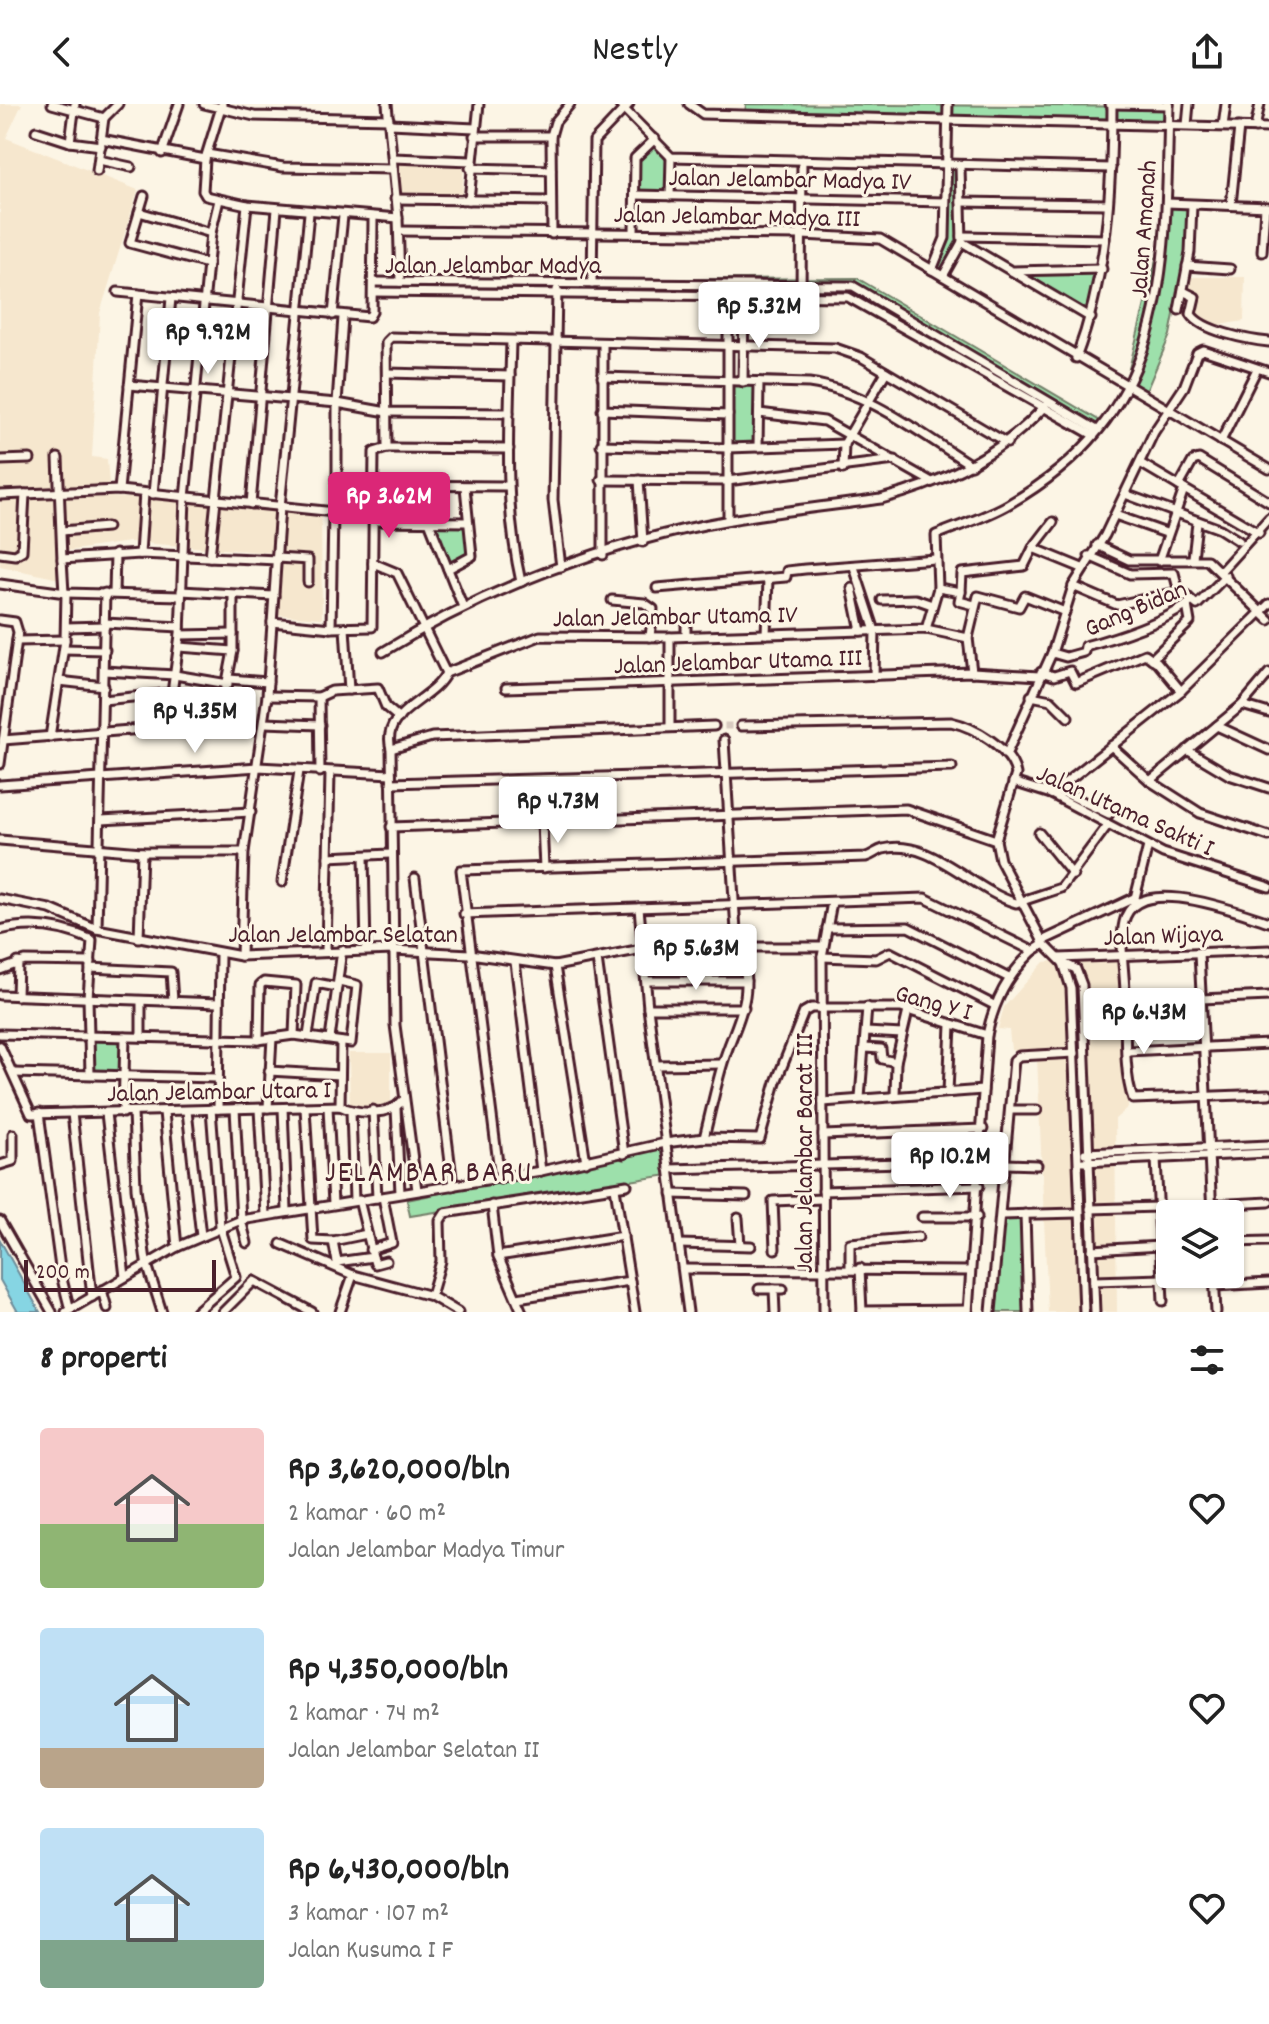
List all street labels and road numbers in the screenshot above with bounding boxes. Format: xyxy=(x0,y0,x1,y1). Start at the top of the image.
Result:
street label: Jalan Amanah xyxy=(1122,159,1169,300)
street label: Jalan Jelambar Madya IV xyxy=(668,161,912,202)
street label: Jalan Jelambar Madya III xyxy=(613,198,861,239)
street label: Jalan Jelambar Madya xyxy=(385,249,602,286)
street label: Gang Bidan xyxy=(1079,572,1193,648)
street label: Jalan Jelambar Utama IV xyxy=(552,598,798,639)
street label: Jalan Jelambar Utama III xyxy=(613,641,863,686)
street label: Jalan Utama Sakti I xyxy=(1030,756,1219,868)
street label: Jalan Wijaya xyxy=(1103,917,1224,958)
street label: Jalan Jelambar Selatan xyxy=(228,918,458,955)
street label: Gang Y I xyxy=(891,976,976,1032)
street label: Jalan Jelambar Barat III xyxy=(788,1033,825,1273)
street label: Jalan Jelambar Utara I xyxy=(107,1073,332,1114)

